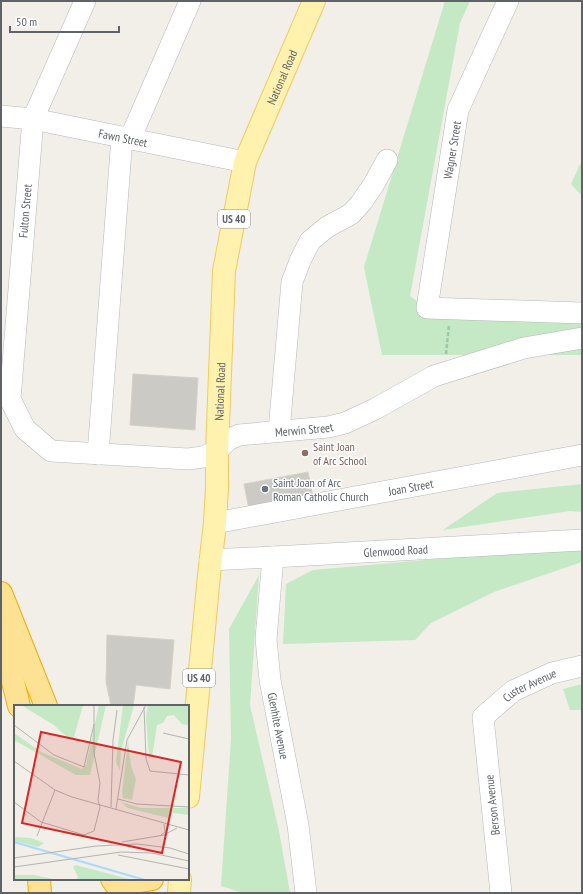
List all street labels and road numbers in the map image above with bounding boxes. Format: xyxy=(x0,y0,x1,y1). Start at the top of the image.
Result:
street label: National Road xyxy=(263,47,300,107)
street label: Wagner Street xyxy=(440,119,464,180)
street label: Fawn Street xyxy=(97,125,150,150)
street label: Fulton Street xyxy=(15,183,35,239)
road number: US 40 xyxy=(218,210,250,228)
street label: National Road xyxy=(211,362,228,421)
street label: Merwin Street xyxy=(274,418,335,439)
street label: Joan Street xyxy=(386,475,435,498)
street label: Glenwood Road xyxy=(363,541,428,560)
street label: Custer Avenue xyxy=(499,665,557,705)
road number: US 40 xyxy=(183,669,215,687)
street label: Glenhite Avenue xyxy=(265,691,293,760)
street label: Berson Avenue xyxy=(481,774,503,836)

